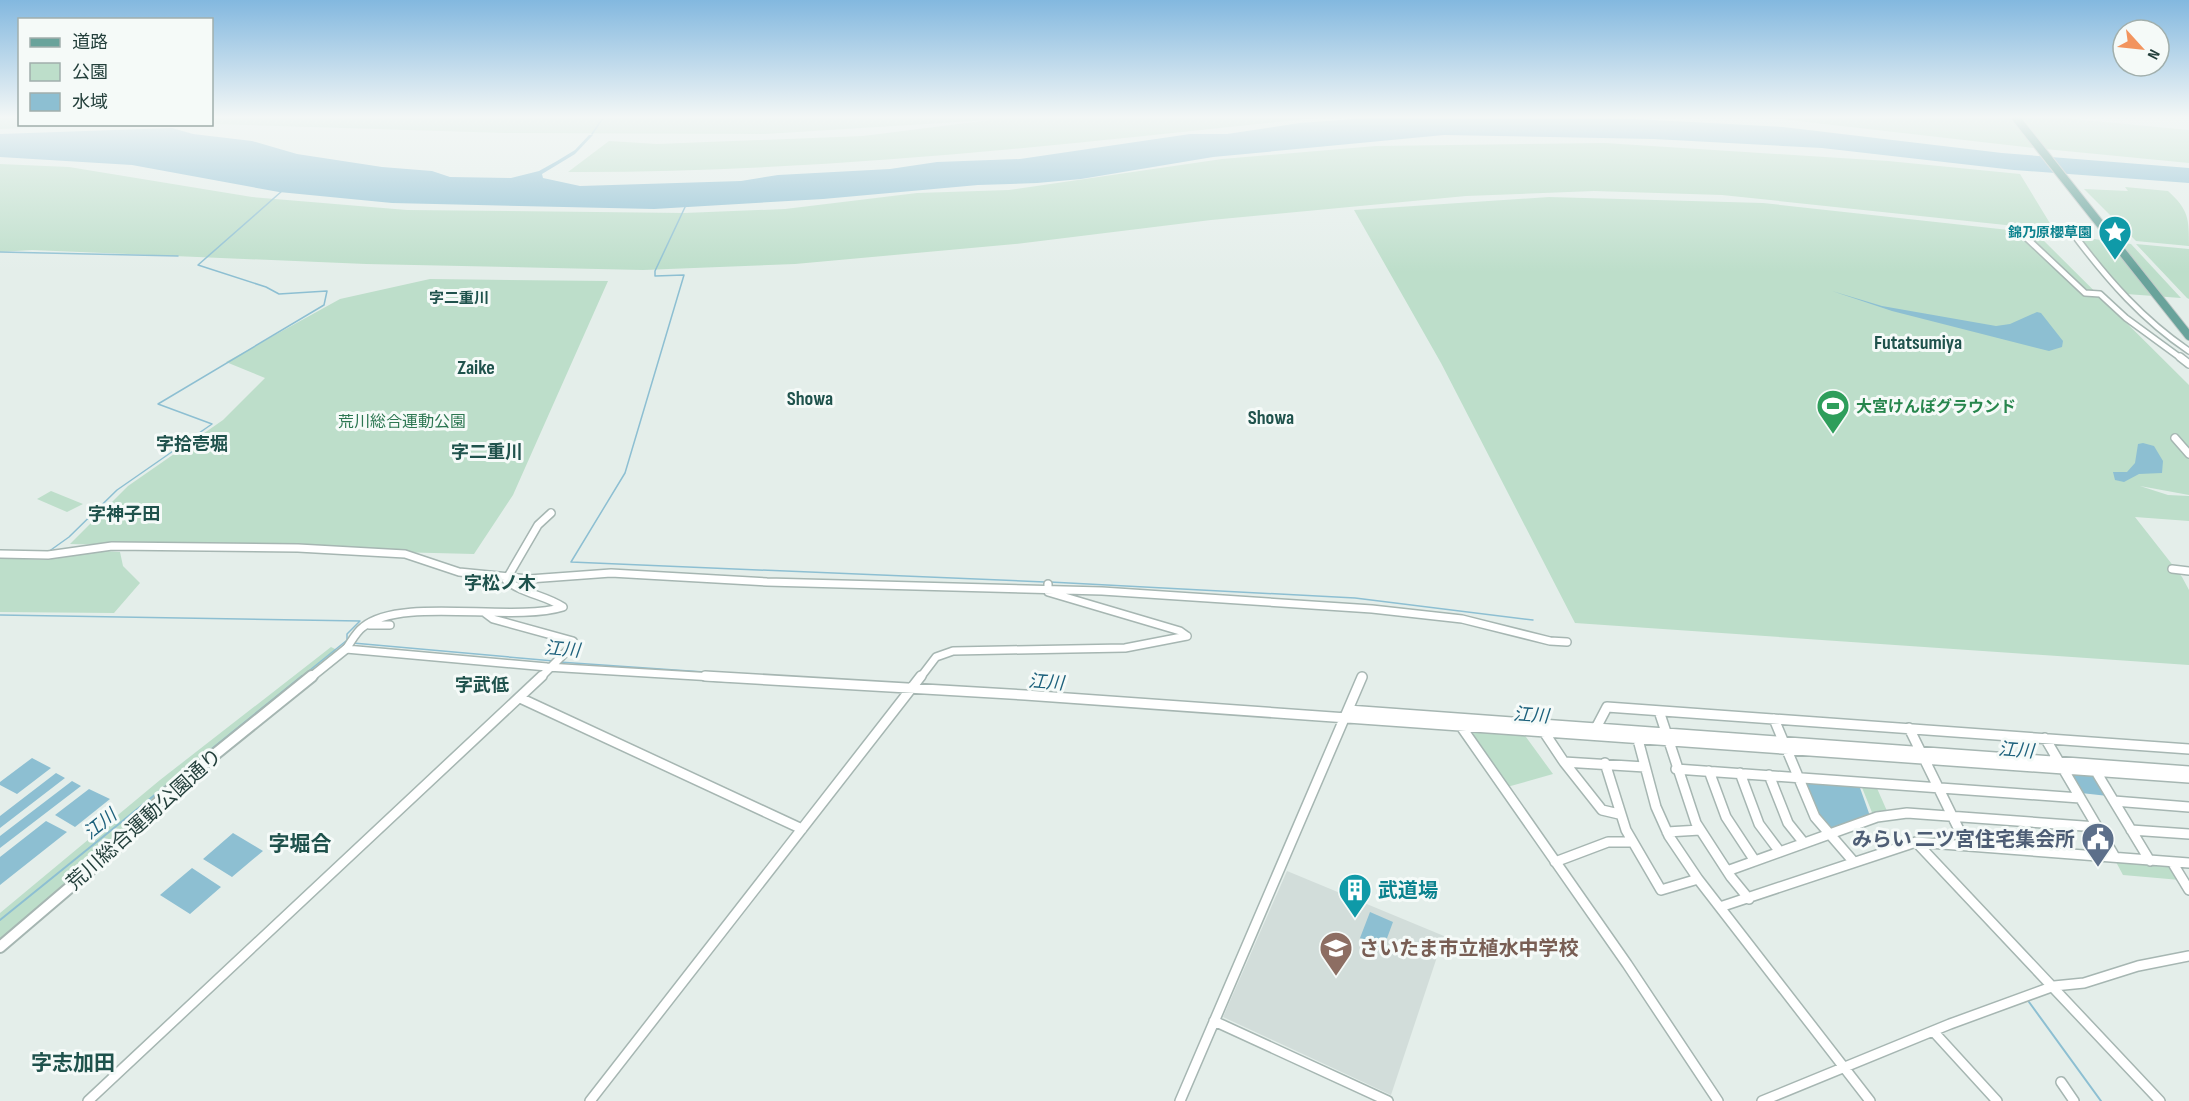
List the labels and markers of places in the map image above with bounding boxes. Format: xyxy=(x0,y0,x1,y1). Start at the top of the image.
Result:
place icon: 錦乃原櫻草園 xyxy=(2097,214,2133,261)
place label: 錦乃原櫻草園 xyxy=(2008,224,2092,241)
sports icon: 大宮けんぽグラウンド xyxy=(1815,388,1851,435)
place label: 大宮けんぽグラウンド xyxy=(1856,397,2016,417)
public building icon: みらい 二ツ宮住宅集会所 xyxy=(2080,821,2116,868)
place label: みらい 二ツ宮住宅集会所 xyxy=(1852,828,2075,852)
building icon: 武道場 xyxy=(1337,872,1373,919)
place label: 武道場 xyxy=(1378,879,1438,903)
school or university icon: さいたま市立植水中学校 xyxy=(1318,930,1354,977)
place label: さいたま市立植水中学校 xyxy=(1359,937,1578,961)

